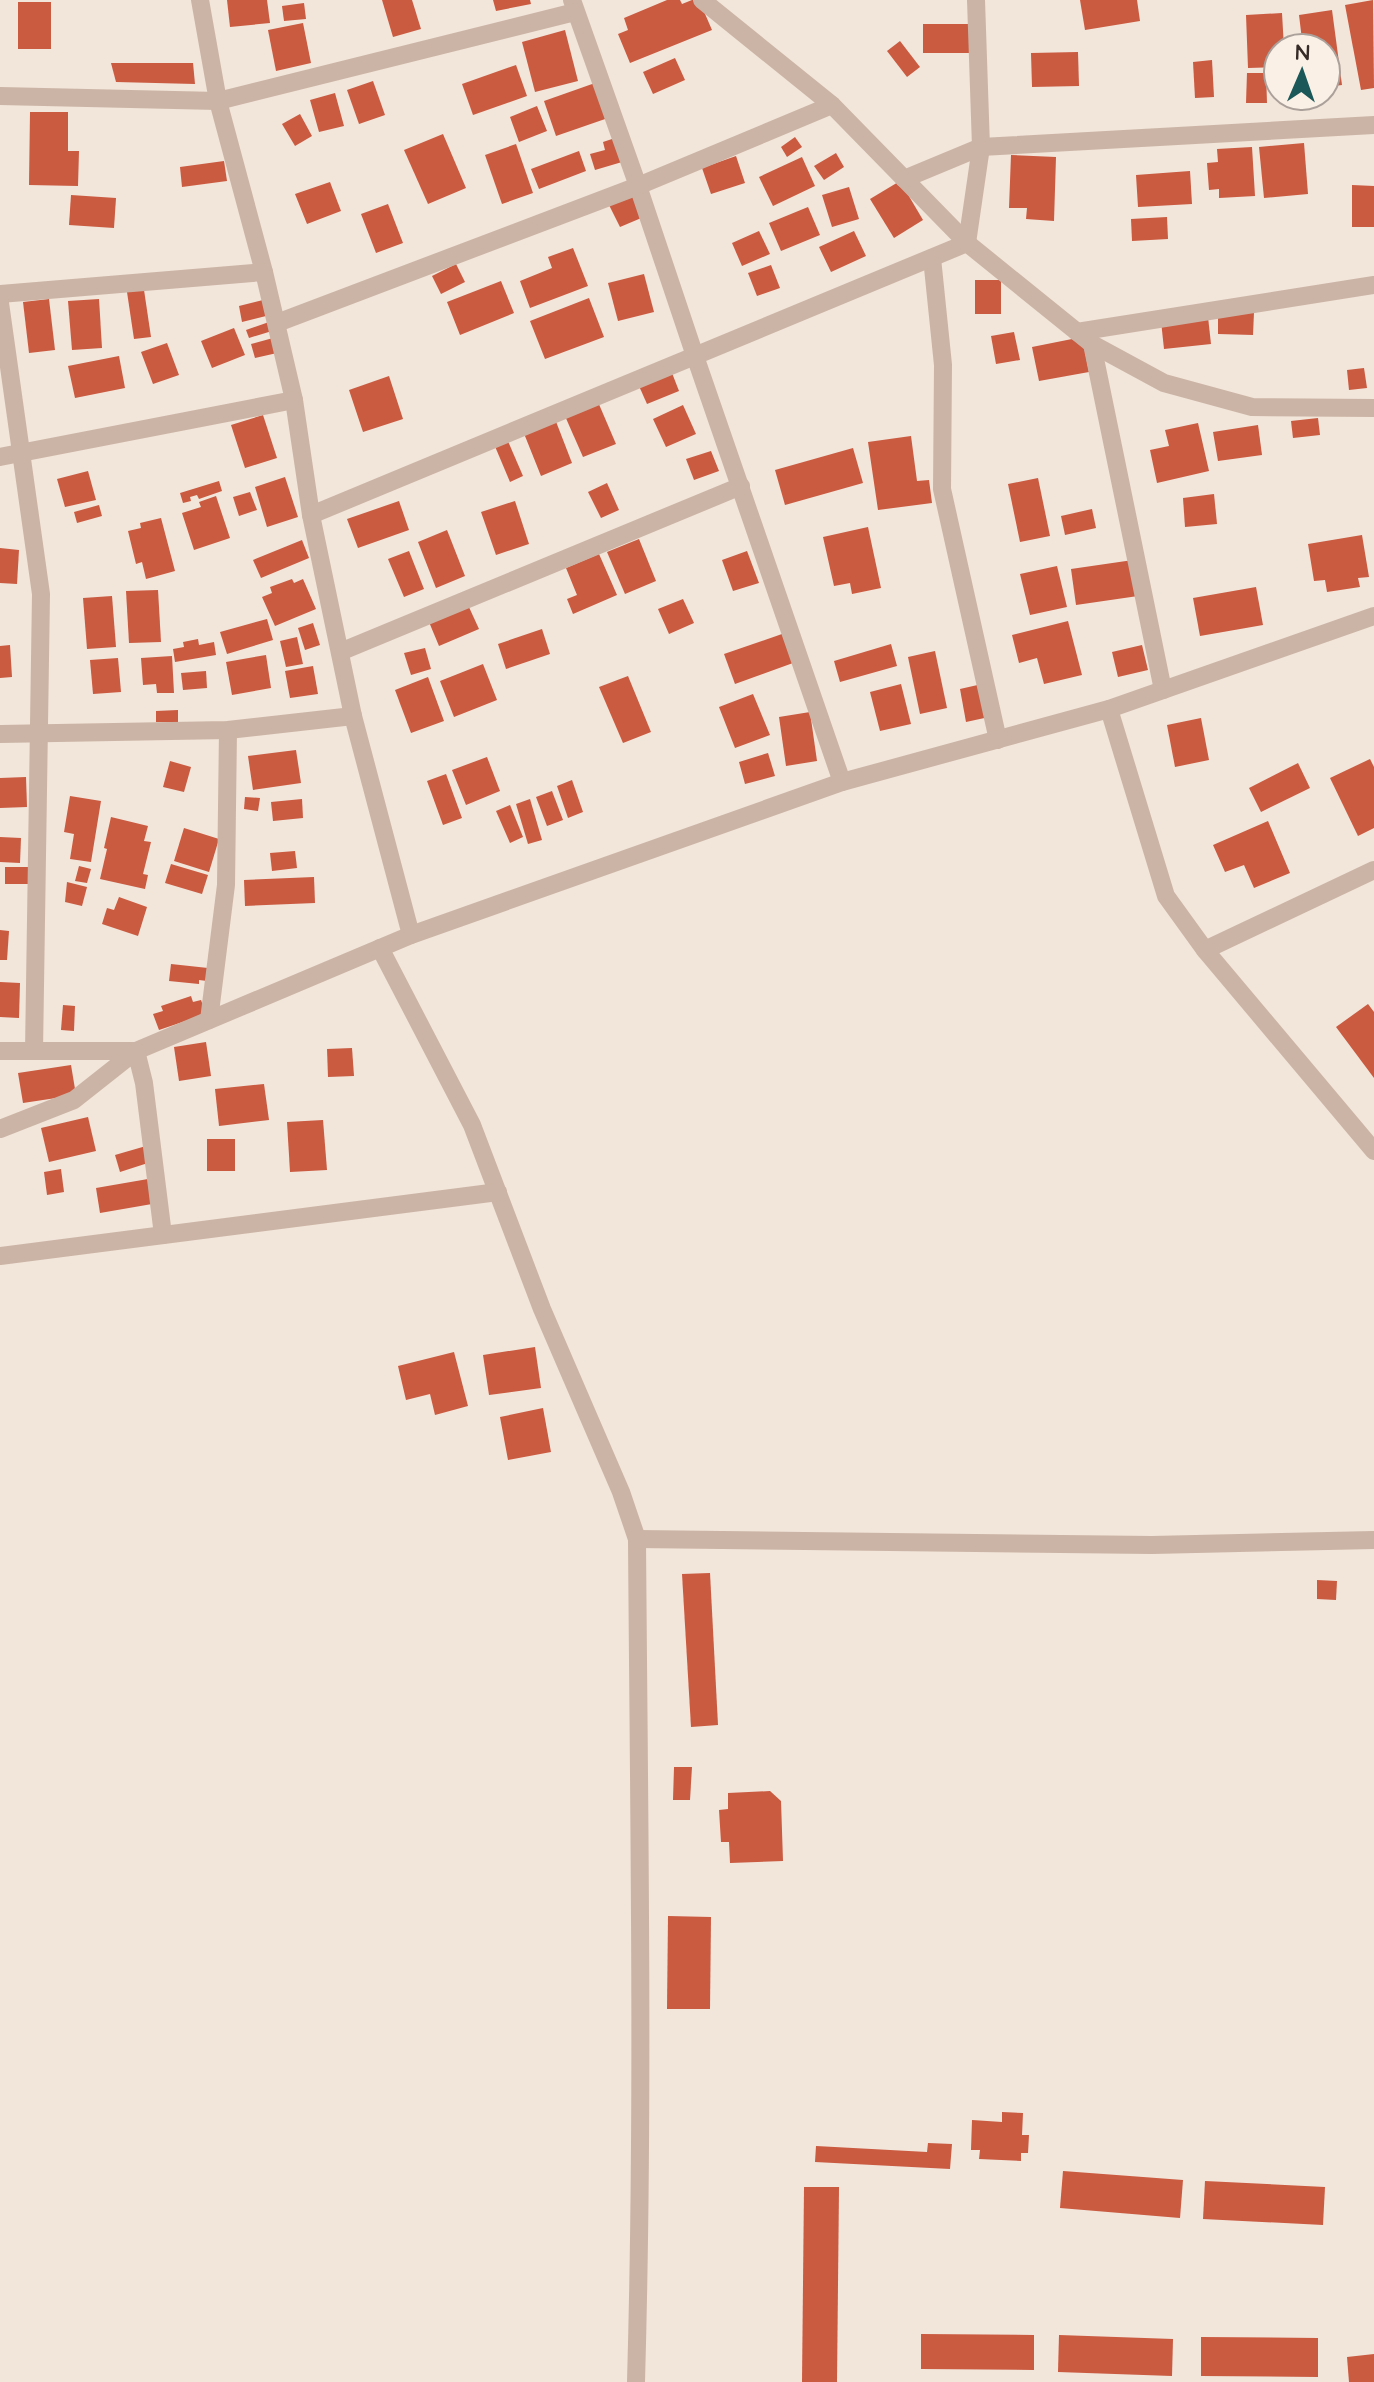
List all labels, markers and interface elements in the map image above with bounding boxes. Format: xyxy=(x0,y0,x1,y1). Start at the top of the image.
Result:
north arrow xyxy=(1262,32,1342,112)
text: N xyxy=(1294,38,1311,66)

